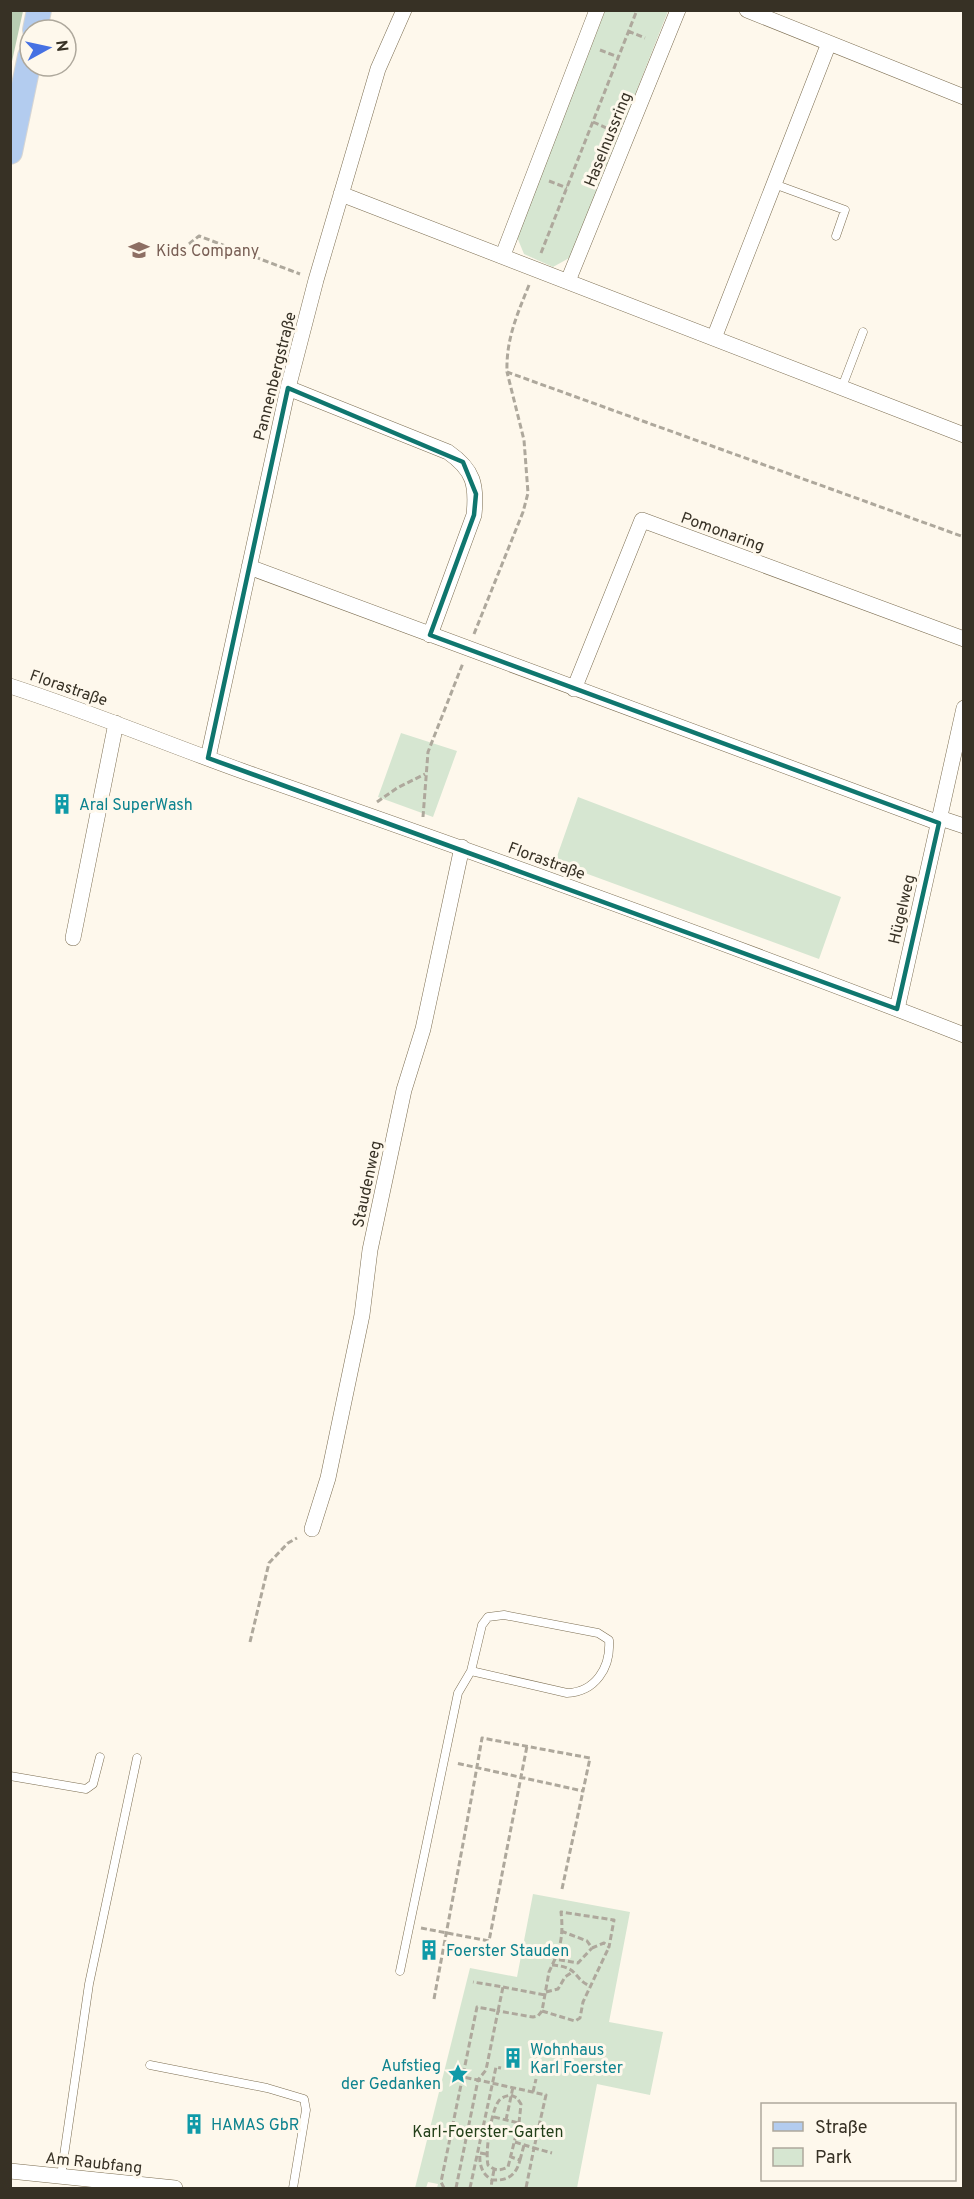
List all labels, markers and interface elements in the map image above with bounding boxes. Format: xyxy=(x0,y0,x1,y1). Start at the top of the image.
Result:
north arrow xyxy=(18,18,78,78)
text: N xyxy=(50,39,72,53)
street label: Haselnussring xyxy=(581,89,637,190)
school or university icon: Kids Company xyxy=(127,238,151,262)
place label: Kids Company xyxy=(156,242,259,262)
street label: Pannenbergstraße xyxy=(250,310,302,443)
street label: Pomonaring xyxy=(678,508,767,557)
street label: Florastraße xyxy=(27,666,110,712)
building icon: Aral SuperWash xyxy=(50,792,74,816)
place label: Aral SuperWash xyxy=(79,796,193,816)
street label: Florastraße xyxy=(505,839,588,885)
street label: Hügelweg xyxy=(885,873,921,946)
street label: Staudenweg xyxy=(349,1139,387,1230)
building icon: Foerster Stauden xyxy=(417,1938,441,1962)
place label: Foerster Stauden xyxy=(446,1942,569,1962)
place label: Wohnhaus Karl Foerster xyxy=(530,2041,623,2079)
building icon: Wohnhaus Karl Foerster xyxy=(501,2046,525,2070)
place label: Aufstieg der Gedanken xyxy=(341,2057,441,2095)
place icon: Aufstieg der Gedanken xyxy=(446,2062,470,2086)
legend xyxy=(761,2103,956,2181)
building icon: HAMAS GbR xyxy=(182,2112,206,2136)
place label: HAMAS GbR xyxy=(211,2116,300,2136)
text: Straße xyxy=(815,2117,867,2140)
park label: Karl-Foerster-Garten xyxy=(412,2123,564,2143)
text: Park xyxy=(815,2147,852,2170)
street label: Am Raubfang xyxy=(44,2149,143,2179)

